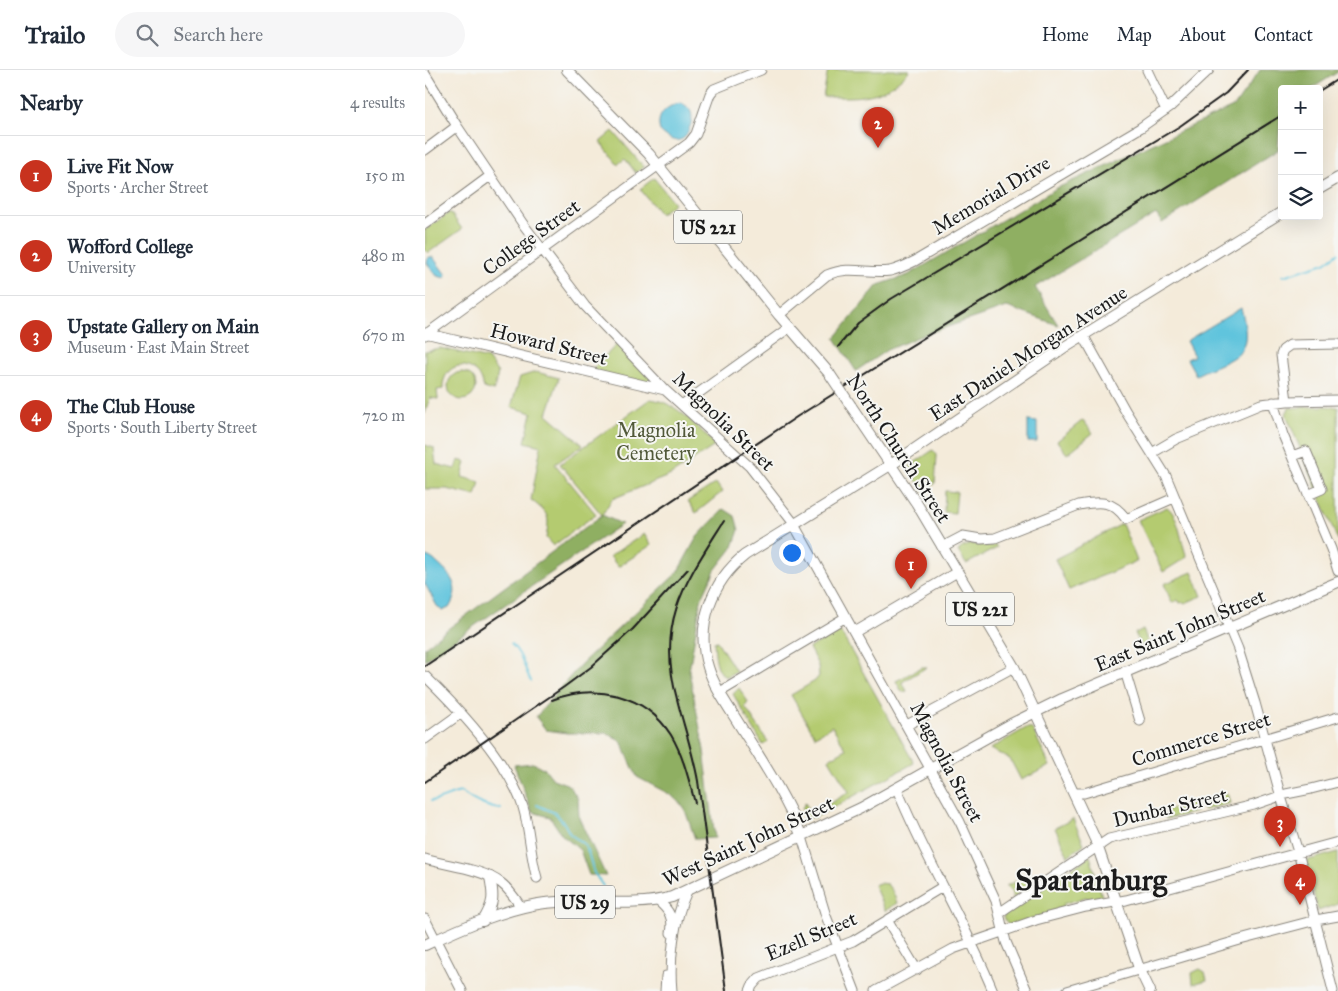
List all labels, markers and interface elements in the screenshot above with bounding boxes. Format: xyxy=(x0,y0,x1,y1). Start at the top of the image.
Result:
search box xyxy=(115,12,465,57)
text: Trailo xyxy=(25,20,85,50)
icon: search xyxy=(133,21,161,49)
text: Search here xyxy=(173,23,263,46)
text: Home xyxy=(1042,24,1089,46)
text: Map xyxy=(1117,24,1152,46)
text: About xyxy=(1180,24,1226,46)
text: Contact xyxy=(1254,24,1313,46)
map controls xyxy=(1278,85,1323,220)
button: + xyxy=(1278,85,1323,130)
text: Nearby xyxy=(20,90,83,116)
text: 4 results xyxy=(350,93,405,112)
pin: 2 xyxy=(862,107,894,148)
button: − xyxy=(1278,130,1323,175)
street label: Memorial Drive xyxy=(928,150,1054,240)
text: Live Fit Now xyxy=(67,155,173,178)
text: 1 xyxy=(33,166,39,185)
text: 150 m xyxy=(365,166,405,185)
button: layers xyxy=(1278,175,1323,220)
text: Sports · Archer Street xyxy=(67,178,208,197)
street label: College Street xyxy=(478,194,585,281)
road number: US 221 xyxy=(674,210,742,243)
text: Wofford College xyxy=(67,235,193,258)
text: 2 xyxy=(32,246,40,265)
text: 480 m xyxy=(361,246,405,265)
text: University xyxy=(67,258,136,277)
street label: East Daniel Morgan Avenue xyxy=(925,280,1132,427)
text: Upstate Gallery on Main xyxy=(67,315,259,338)
street label: Howard Street xyxy=(488,318,610,370)
text: 3 xyxy=(33,326,39,345)
text: 670 m xyxy=(362,326,405,345)
text: Museum · East Main Street xyxy=(67,338,249,357)
street label: Magnolia Street xyxy=(667,366,780,476)
street label: North Church Street xyxy=(842,369,956,527)
text: The Club House xyxy=(67,395,195,418)
text: 4 xyxy=(32,406,40,425)
text: 720 m xyxy=(362,406,405,425)
text: Sports · South Liberty Street xyxy=(67,418,257,437)
park label: Magnolia Cemetery xyxy=(616,418,696,465)
your location xyxy=(779,540,805,566)
pin: 1 xyxy=(895,548,927,589)
street label: East Saint John Street xyxy=(1091,583,1269,678)
road number: US 221 xyxy=(946,592,1014,626)
street label: Magnolia Street xyxy=(904,698,989,827)
street label: Commerce Street xyxy=(1129,706,1273,772)
street label: Dunbar Street xyxy=(1110,782,1230,832)
street label: West Saint John Street xyxy=(658,791,838,892)
pin: 3 xyxy=(1264,806,1296,847)
district label: Spartanburg xyxy=(1015,862,1168,898)
pin: 4 xyxy=(1284,864,1316,905)
road number: US 29 xyxy=(555,886,615,919)
street label: Ezell Street xyxy=(762,906,860,966)

